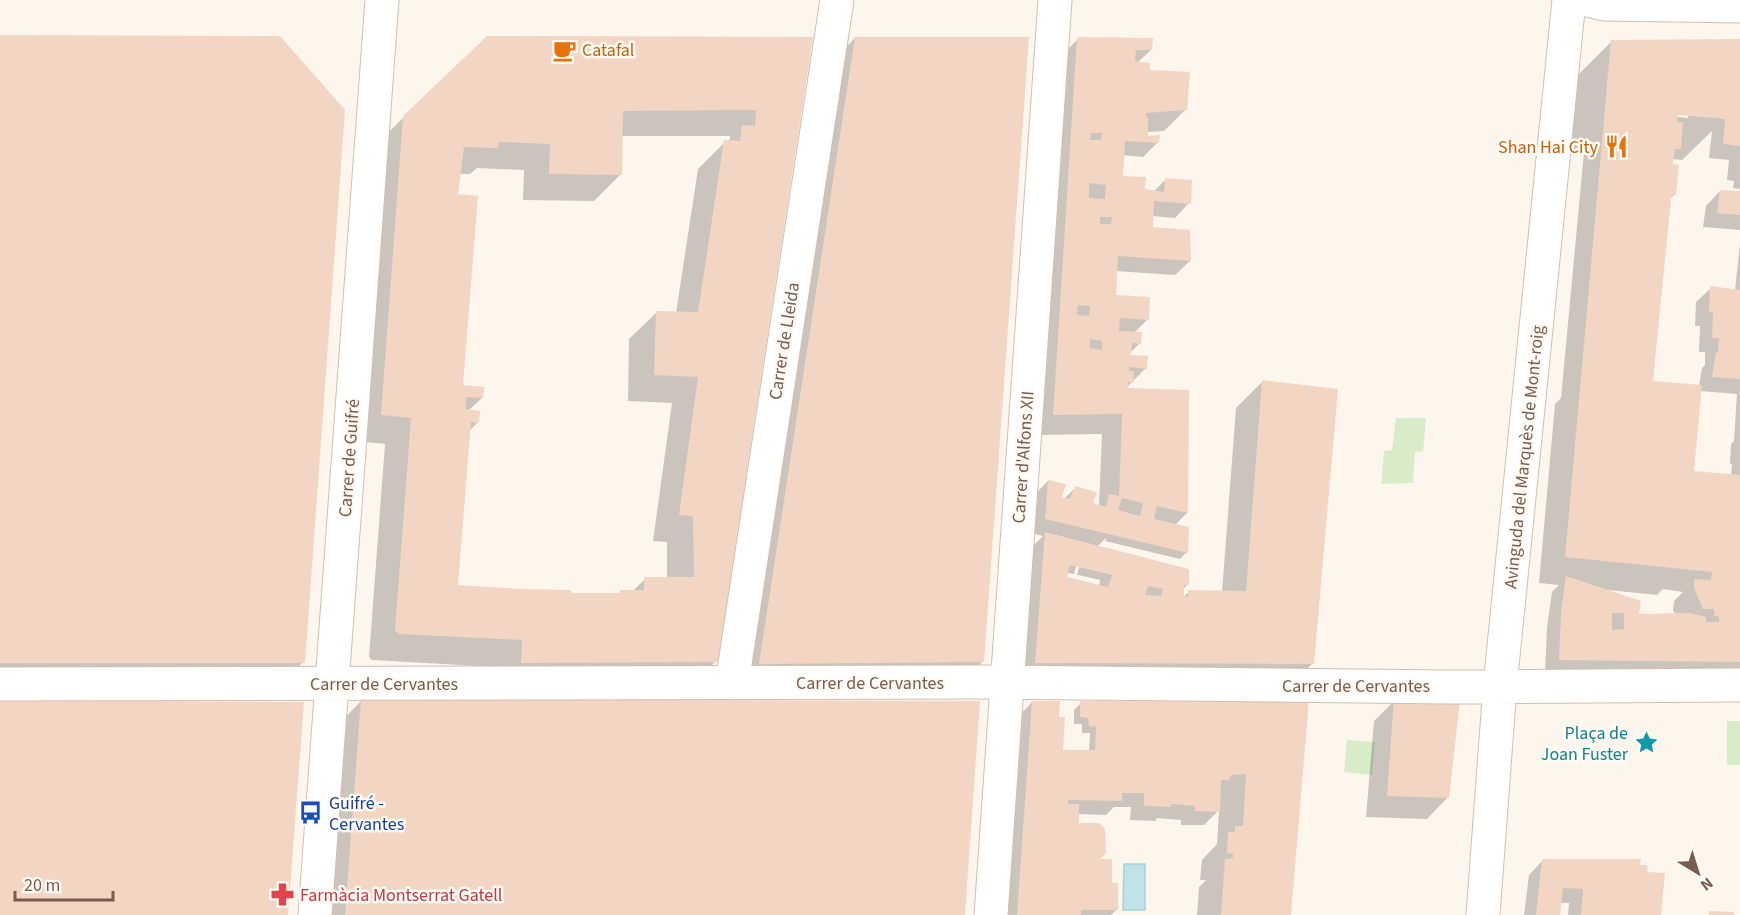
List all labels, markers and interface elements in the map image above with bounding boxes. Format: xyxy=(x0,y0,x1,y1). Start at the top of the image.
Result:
cafe icon: Catafal xyxy=(551,37,577,63)
place label: Catafal xyxy=(582,38,634,63)
restaurant icon: Shan Hai City xyxy=(1603,134,1629,160)
place label: Shan Hai City xyxy=(1498,135,1599,160)
street label: Carrer de Lleida xyxy=(763,280,806,402)
street label: Avinguda del Marquès de Mont-roig xyxy=(1498,324,1551,590)
street label: Carrer d'Alfons XII xyxy=(1006,390,1041,524)
street label: Carrer de Guifré xyxy=(333,398,366,518)
street label: Carrer de Cervantes xyxy=(796,671,944,696)
street label: Carrer de Cervantes xyxy=(310,672,458,697)
street label: Carrer de Cervantes xyxy=(1282,674,1430,699)
place label: Plaça de Joan Fuster xyxy=(1541,721,1629,767)
place icon: Plaça de Joan Fuster xyxy=(1633,730,1659,756)
place label: Guifré - Cervantes xyxy=(329,791,404,837)
bus stop icon: Guifré - Cervantes xyxy=(298,800,324,826)
north arrow xyxy=(1668,843,1728,903)
scale bar xyxy=(15,864,112,902)
text: N xyxy=(1696,872,1718,896)
text: 20 m xyxy=(24,873,60,898)
pharmacy icon: Farmàcia Montserrat Gatell xyxy=(269,882,295,908)
place label: Farmàcia Montserrat Gatell xyxy=(300,883,502,908)

